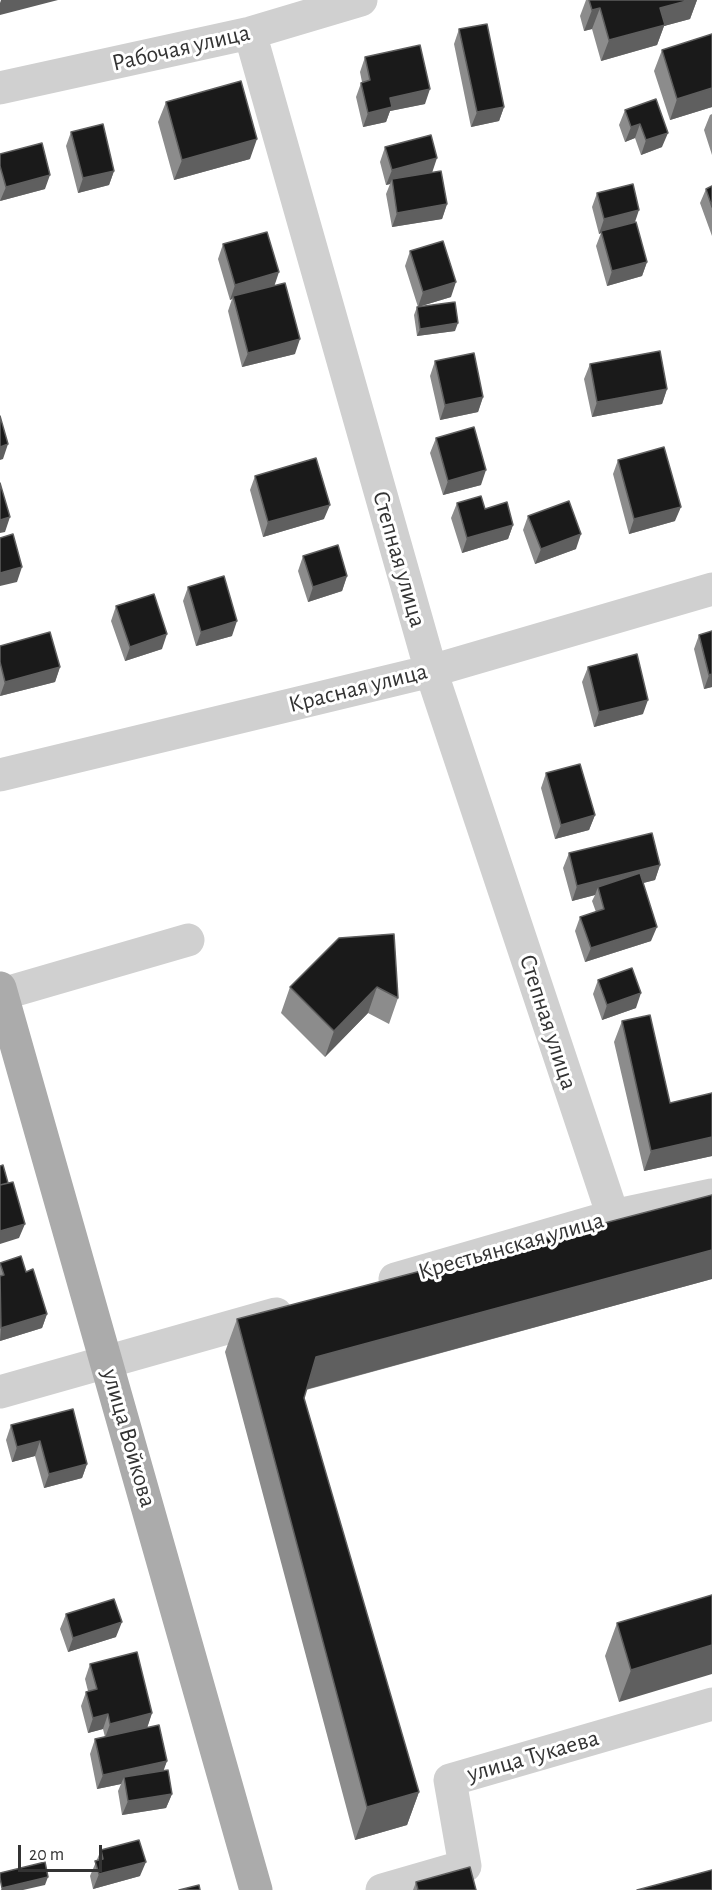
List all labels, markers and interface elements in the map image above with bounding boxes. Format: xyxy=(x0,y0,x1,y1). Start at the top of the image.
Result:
street label: Рабочая улица xyxy=(109,18,253,78)
street label: Степная улица xyxy=(366,487,432,631)
street label: Красная улица xyxy=(286,657,430,719)
street label: Степная улица xyxy=(513,951,583,1093)
street label: Крестьянская улица xyxy=(415,1206,607,1286)
street label: улица Войкова xyxy=(96,1366,162,1510)
street label: улица Тукаева xyxy=(464,1723,602,1789)
scale bar xyxy=(21,1833,105,1871)
text: 20 m xyxy=(29,1846,64,1864)

